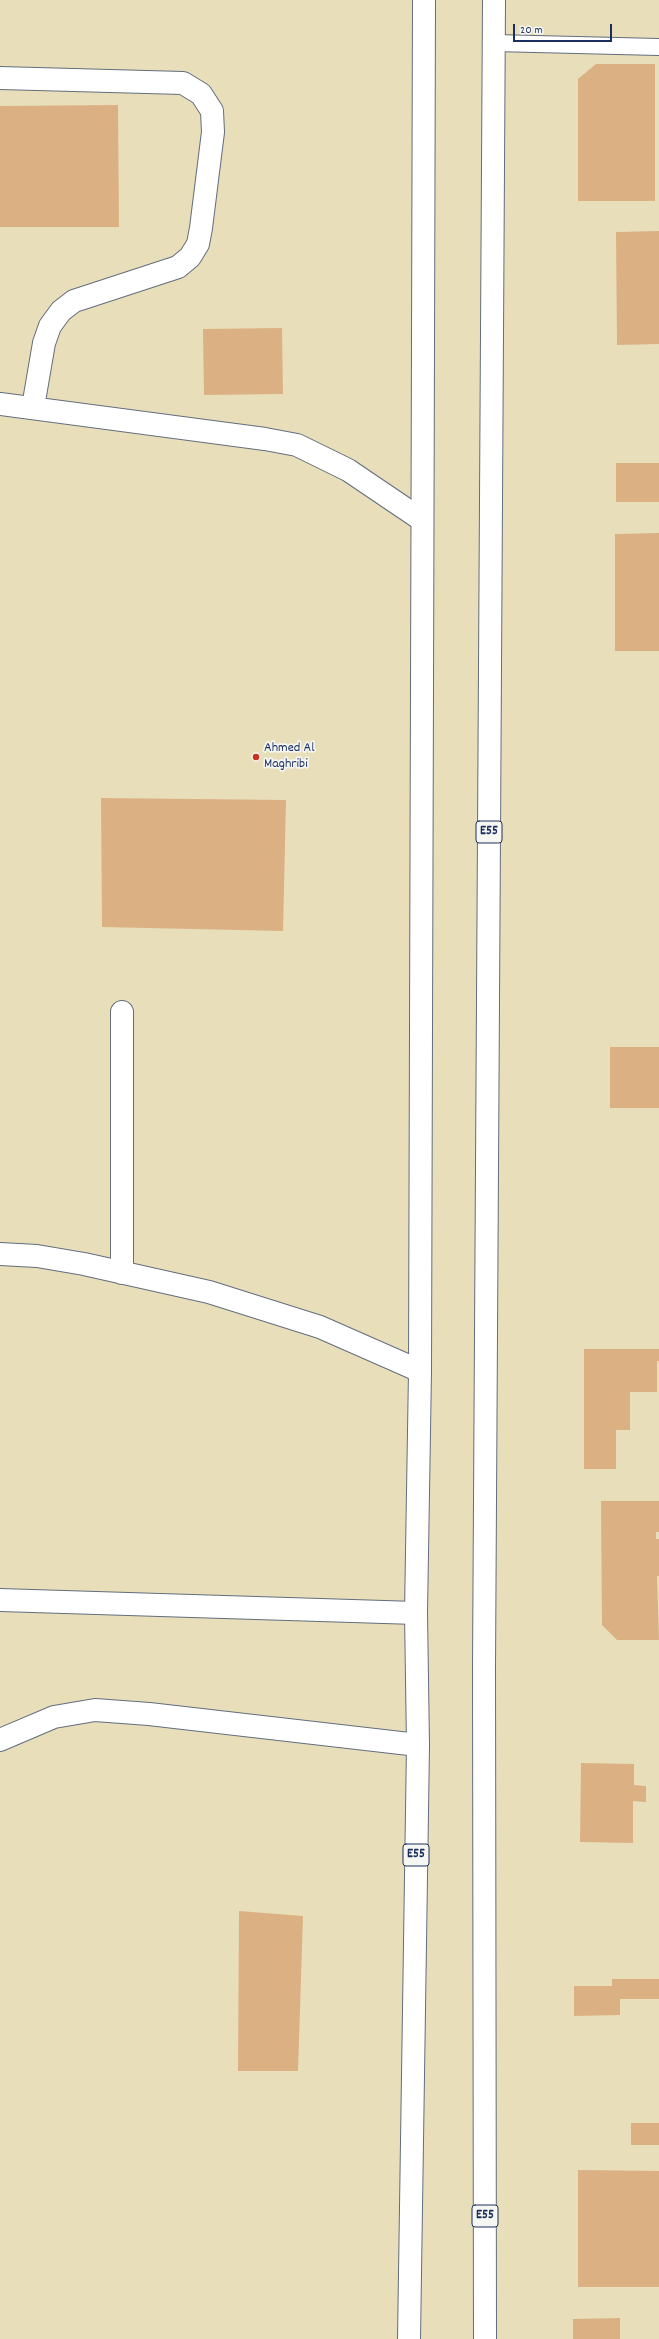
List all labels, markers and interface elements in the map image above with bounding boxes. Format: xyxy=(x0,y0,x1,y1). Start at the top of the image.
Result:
scale bar xyxy=(515,16,614,42)
text: 20 m xyxy=(520,22,543,39)
place label: Ahmed Al Maghribi xyxy=(264,741,315,774)
marker: Ahmed Al Maghribi xyxy=(251,752,261,762)
road number: E55 xyxy=(476,821,502,843)
road number: E55 xyxy=(403,1844,429,1866)
road number: E55 xyxy=(472,2205,498,2227)

